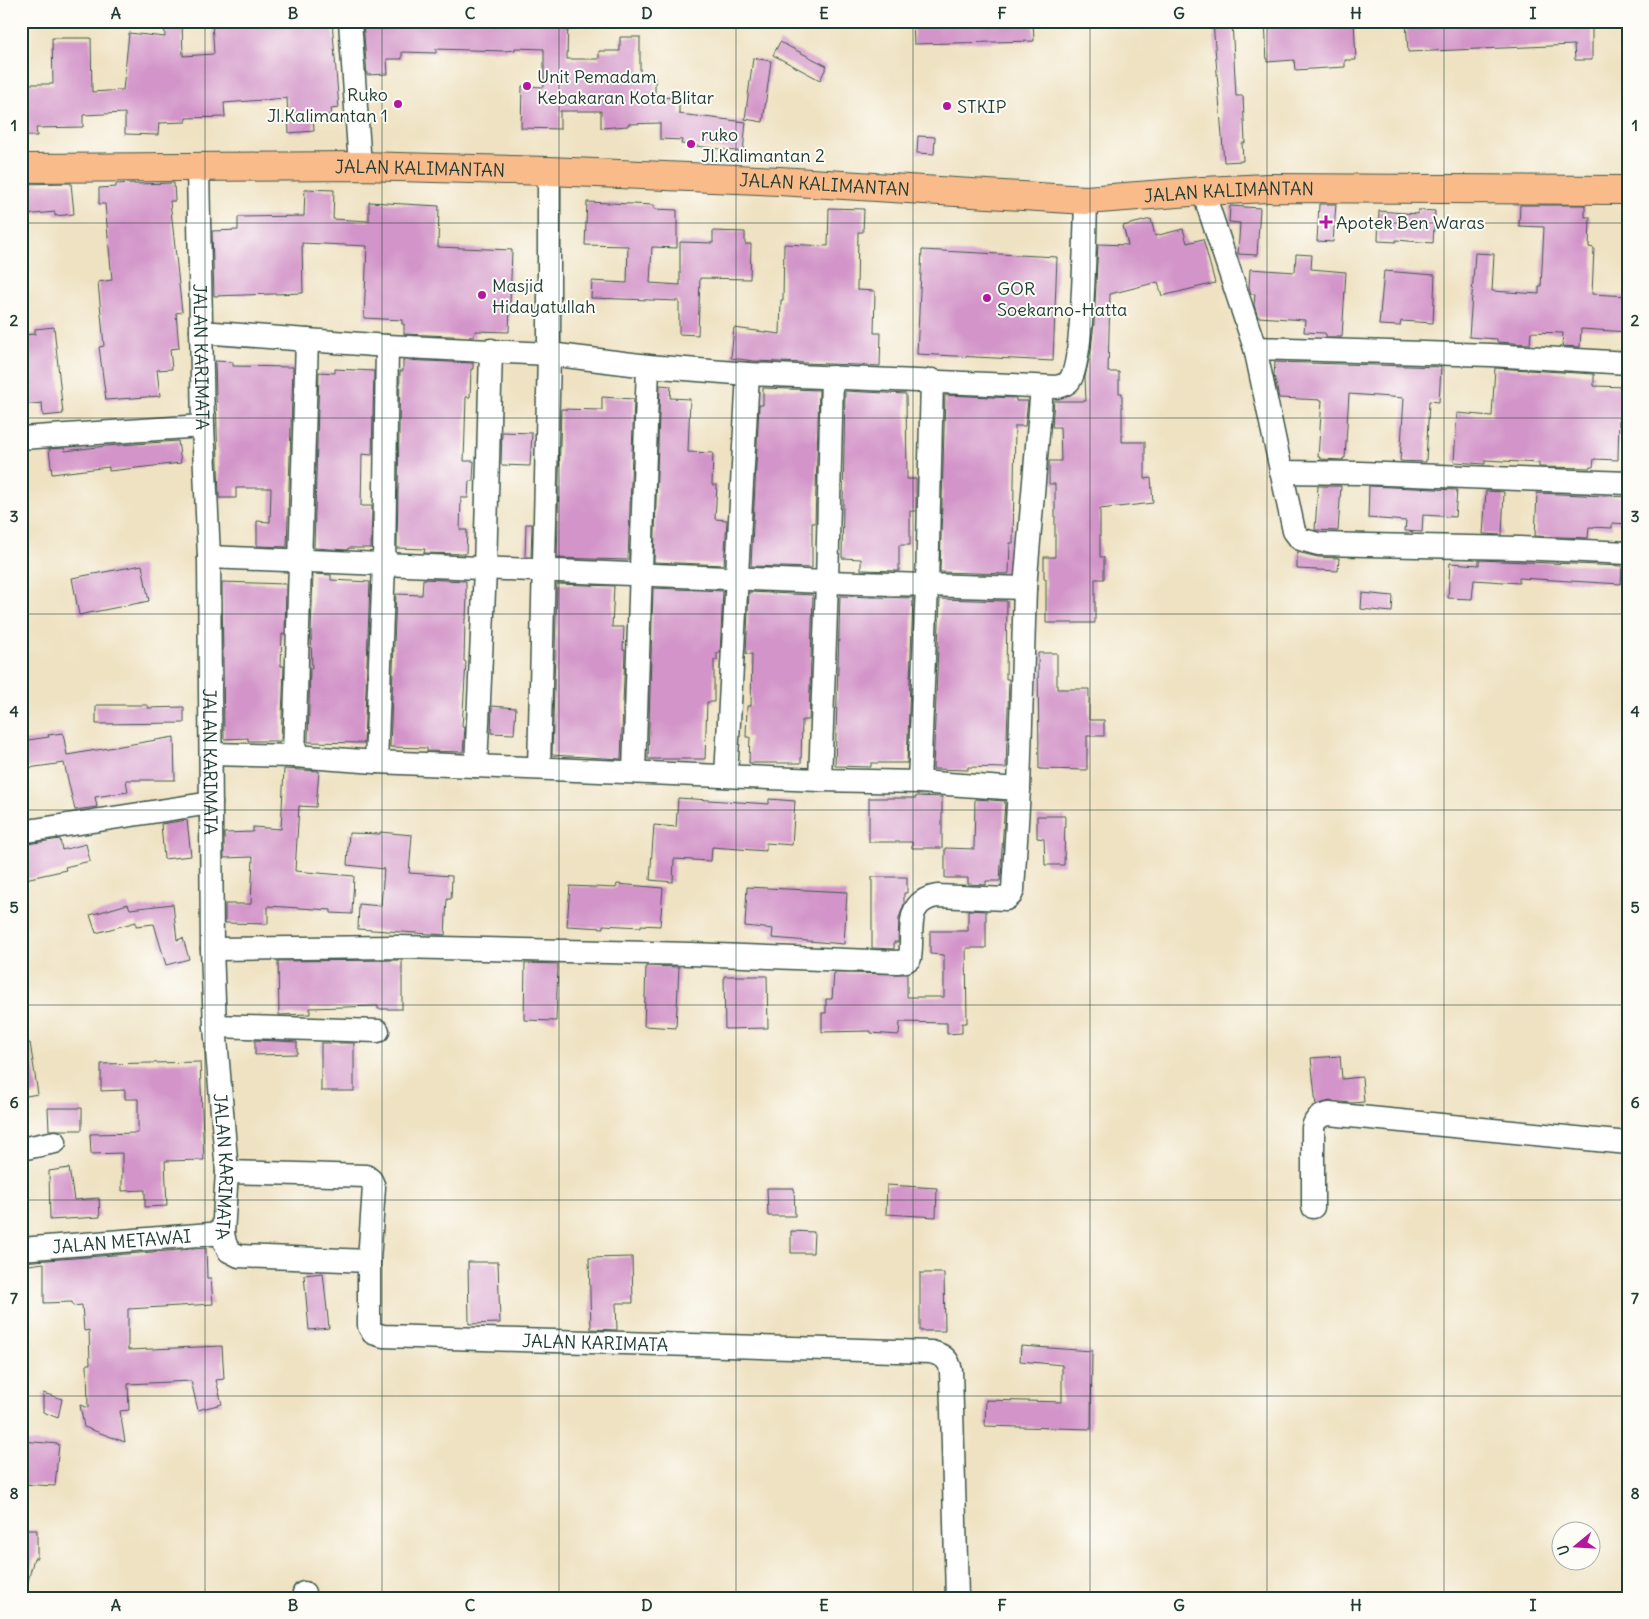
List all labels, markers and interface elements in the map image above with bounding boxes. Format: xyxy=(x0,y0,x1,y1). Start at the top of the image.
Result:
text: A xyxy=(111,3,121,23)
text: B xyxy=(288,3,299,23)
text: C xyxy=(465,3,476,23)
text: D xyxy=(641,3,653,23)
text: E xyxy=(819,3,829,23)
text: F xyxy=(997,3,1007,23)
text: G xyxy=(1173,3,1185,23)
text: H xyxy=(1350,3,1362,23)
text: I xyxy=(1530,3,1537,23)
place label: Unit Pemadam Kebakaran Kota Blitar xyxy=(537,65,715,109)
marker: Unit Pemadam Kebakaran Kota Blitar xyxy=(521,80,533,92)
place label: Ruko Jl.Kalimantan 1 xyxy=(267,83,388,127)
place label: STKIP xyxy=(957,95,1006,118)
marker: Ruko Jl.Kalimantan 1 xyxy=(392,98,404,110)
marker: STKIP xyxy=(941,100,953,112)
text: 1 xyxy=(11,115,17,135)
text: 1 xyxy=(1632,115,1638,135)
place label: ruko Jl.Kalimantan 2 xyxy=(701,123,825,167)
marker: ruko Jl.Kalimantan 2 xyxy=(685,138,697,150)
street label: JALAN KALIMANTAN xyxy=(335,154,506,181)
street label: JALAN KALIMANTAN xyxy=(739,168,910,201)
street label: JALAN KALIMANTAN xyxy=(1143,176,1314,207)
place label: Apotek Ben Waras xyxy=(1336,211,1485,234)
marker: Apotek Ben Waras xyxy=(1320,216,1332,228)
place label: Masjid Hidayatullah xyxy=(492,274,596,318)
place label: GOR Soekarno-Hatta xyxy=(997,277,1127,321)
street label: JALAN KARIMATA xyxy=(189,283,215,430)
marker: Masjid Hidayatullah xyxy=(476,289,488,301)
marker: GOR Soekarno-Hatta xyxy=(981,292,993,304)
text: 2 xyxy=(10,310,19,330)
text: 2 xyxy=(1631,310,1640,330)
text: 3 xyxy=(9,506,19,526)
text: 3 xyxy=(1630,506,1640,526)
street label: JALAN KARIMATA xyxy=(199,688,223,835)
text: 4 xyxy=(9,701,19,721)
text: 4 xyxy=(1630,701,1640,721)
text: 5 xyxy=(9,897,19,917)
text: 5 xyxy=(1630,897,1640,917)
text: 6 xyxy=(9,1092,19,1112)
street label: JALAN KARIMATA xyxy=(209,1092,239,1242)
text: 6 xyxy=(1630,1092,1640,1112)
street label: JALAN METAWAI xyxy=(51,1224,192,1258)
text: 7 xyxy=(10,1288,18,1308)
text: 7 xyxy=(1631,1288,1639,1308)
street label: JALAN KARIMATA xyxy=(522,1329,669,1356)
text: 8 xyxy=(9,1483,19,1503)
text: 8 xyxy=(1630,1483,1640,1503)
north arrow xyxy=(1552,1522,1602,1572)
text: U xyxy=(1554,1543,1574,1557)
text: A xyxy=(111,1595,121,1615)
text: B xyxy=(288,1595,299,1615)
text: C xyxy=(465,1595,476,1615)
text: D xyxy=(641,1595,653,1615)
text: E xyxy=(819,1595,829,1615)
text: F xyxy=(997,1595,1007,1615)
text: G xyxy=(1173,1595,1185,1615)
text: H xyxy=(1350,1595,1362,1615)
text: I xyxy=(1530,1595,1537,1615)

